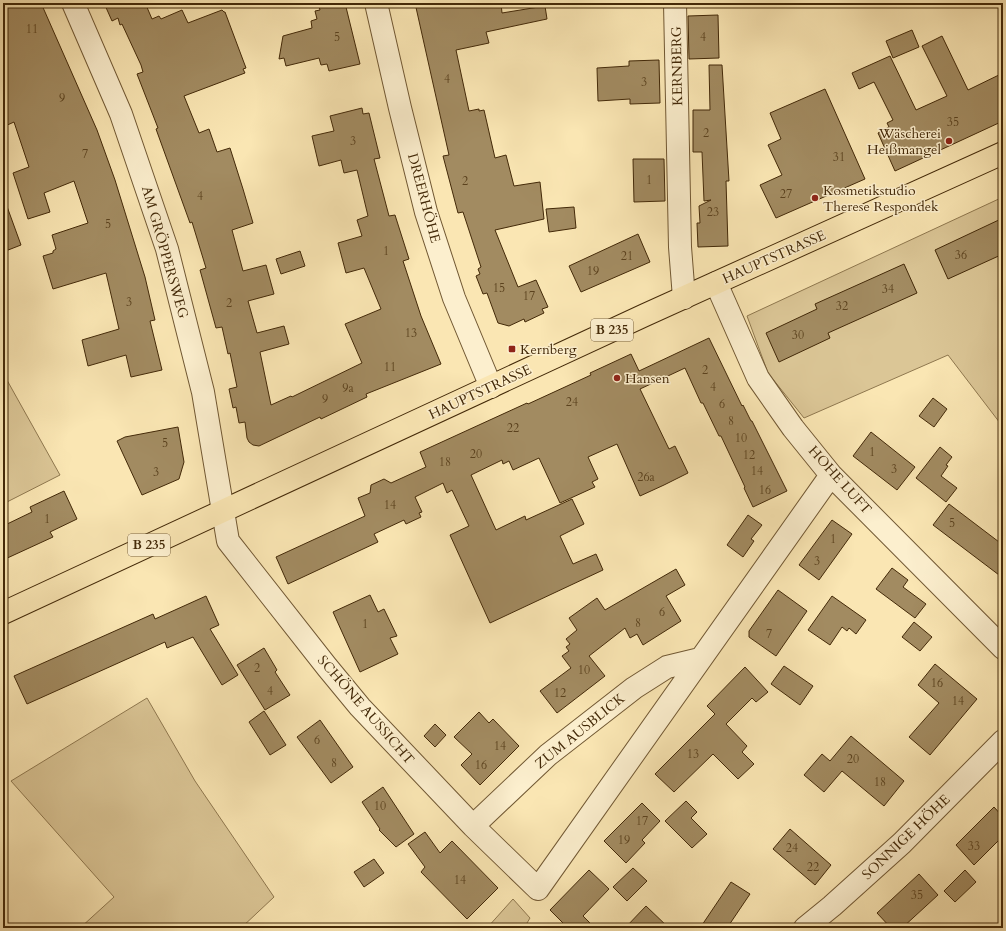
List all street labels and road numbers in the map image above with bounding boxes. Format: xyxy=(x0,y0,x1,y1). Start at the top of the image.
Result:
street label: KERNBERG xyxy=(667,26,687,106)
street label: DREERHÖHE xyxy=(403,151,445,245)
street label: AM GRÖPPERSWEG xyxy=(137,184,193,320)
street label: HAUPTSTRASSE xyxy=(719,226,829,288)
road number: B 235 xyxy=(591,319,633,341)
street label: HAUPTSTRASSE xyxy=(426,360,535,424)
street label: HOHE LUFT xyxy=(804,442,876,518)
road number: B 235 xyxy=(128,534,170,556)
street label: SCHÖNE AUSSICHT xyxy=(313,651,419,769)
street label: ZUM AUSBLICK xyxy=(531,688,629,773)
street label: SONNIGE HÖHE xyxy=(858,790,954,884)

